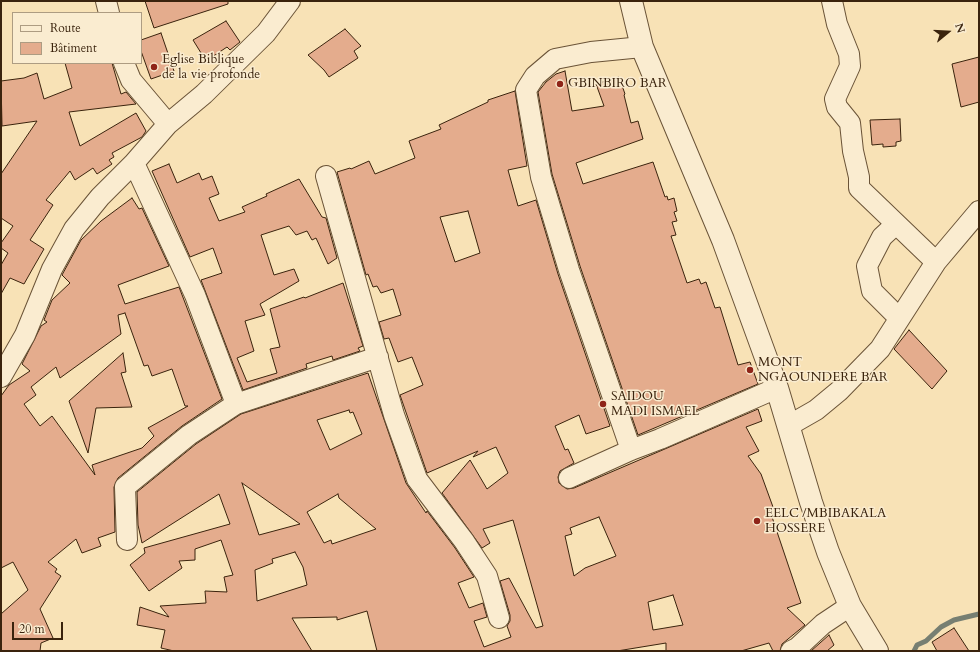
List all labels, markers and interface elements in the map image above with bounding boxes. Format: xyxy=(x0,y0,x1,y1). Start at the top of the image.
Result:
legend xyxy=(12,12,142,64)
north arrow xyxy=(928,12,968,52)
text: Route xyxy=(50,20,81,36)
text: N xyxy=(951,21,968,35)
text: Bâtiment xyxy=(50,40,97,56)
place label: Eglise Biblique de la vie profonde xyxy=(162,52,260,83)
marker: Eglise Biblique de la vie profonde xyxy=(149,62,159,72)
place label: GBINBIRO BAR xyxy=(568,76,667,92)
marker: GBINBIRO BAR xyxy=(555,79,565,89)
place label: MONT NGAOUNDERE BAR xyxy=(758,355,888,386)
marker: MONT NGAOUNDERE BAR xyxy=(745,365,755,375)
place label: SAIDOU MADI ISMAEL xyxy=(611,389,699,420)
marker: SAIDOU MADI ISMAEL xyxy=(598,399,608,409)
place label: EELC /MBIBAKALA HOSSERE xyxy=(765,506,886,537)
marker: EELC /MBIBAKALA HOSSERE xyxy=(752,516,762,526)
scale bar xyxy=(14,614,65,640)
text: 20 m xyxy=(19,621,45,637)

